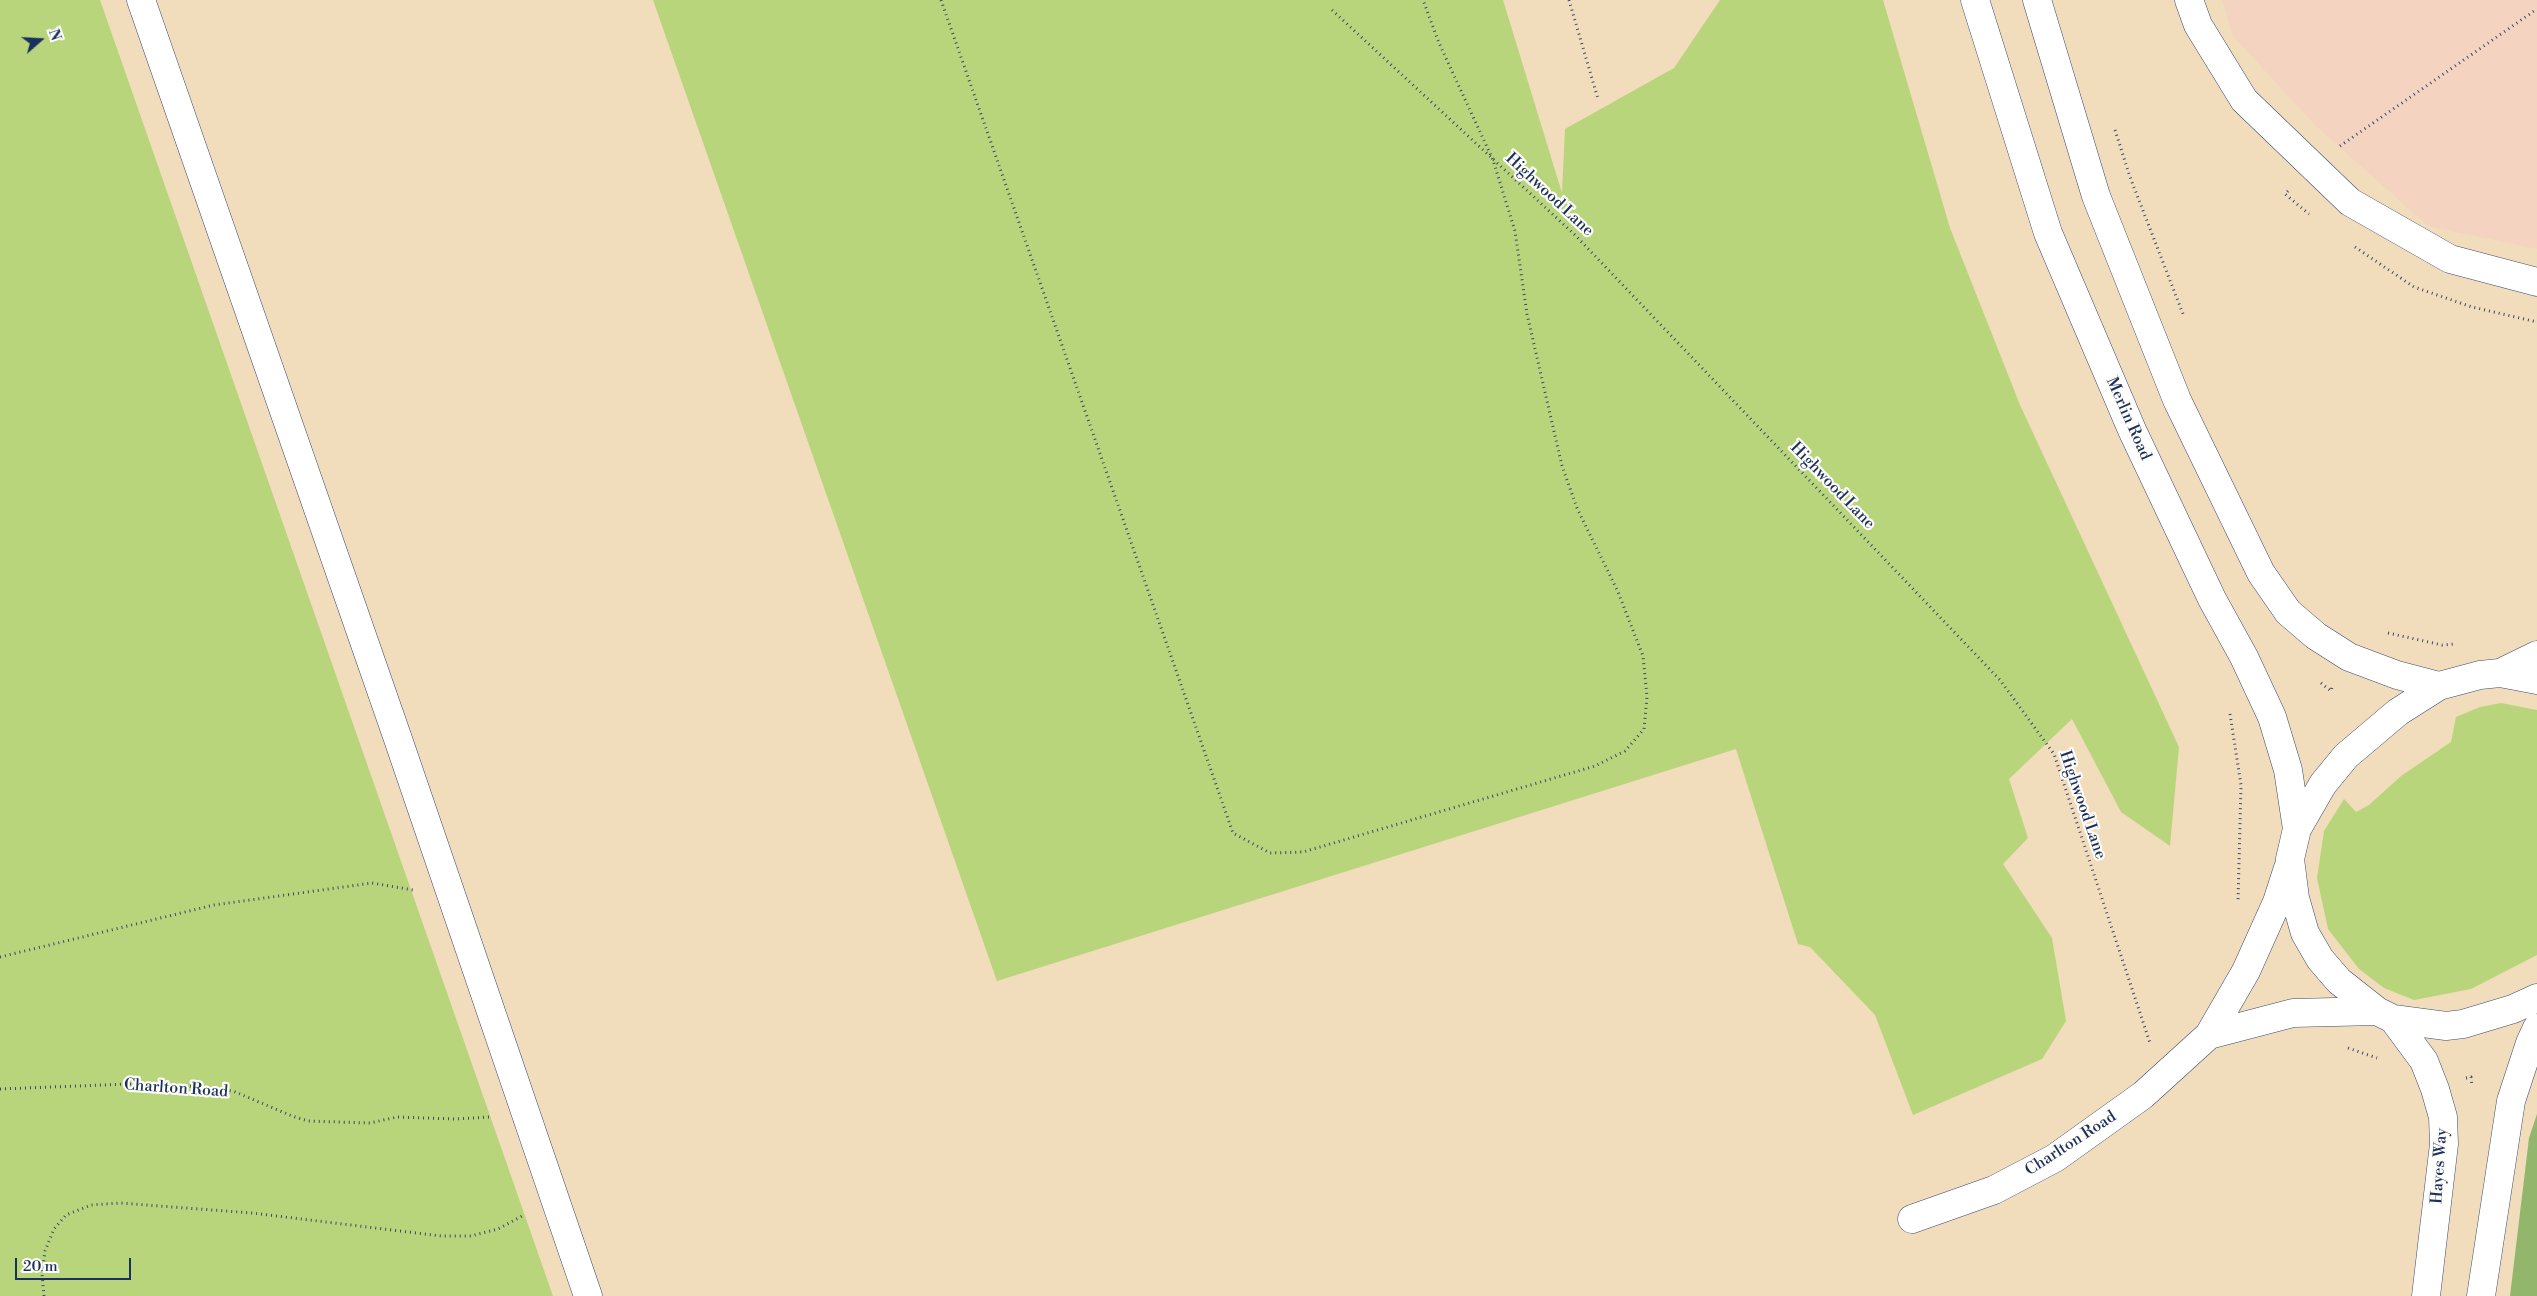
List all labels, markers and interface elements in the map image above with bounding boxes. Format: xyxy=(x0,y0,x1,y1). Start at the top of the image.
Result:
north arrow xyxy=(15,15,65,65)
text: N xyxy=(44,27,64,43)
street label: Highwood Lane xyxy=(1501,149,1597,241)
street label: Merlin Road xyxy=(2101,375,2155,463)
street label: Highwood Lane xyxy=(1786,439,1878,533)
street label: Highwood Lane xyxy=(2054,748,2110,862)
street label: Charlton Road xyxy=(123,1076,229,1102)
street label: Charlton Road xyxy=(2022,1108,2120,1180)
street label: Hayes Way xyxy=(2428,1127,2452,1205)
scale bar xyxy=(18,1248,134,1280)
text: 20 m xyxy=(23,1257,58,1276)

